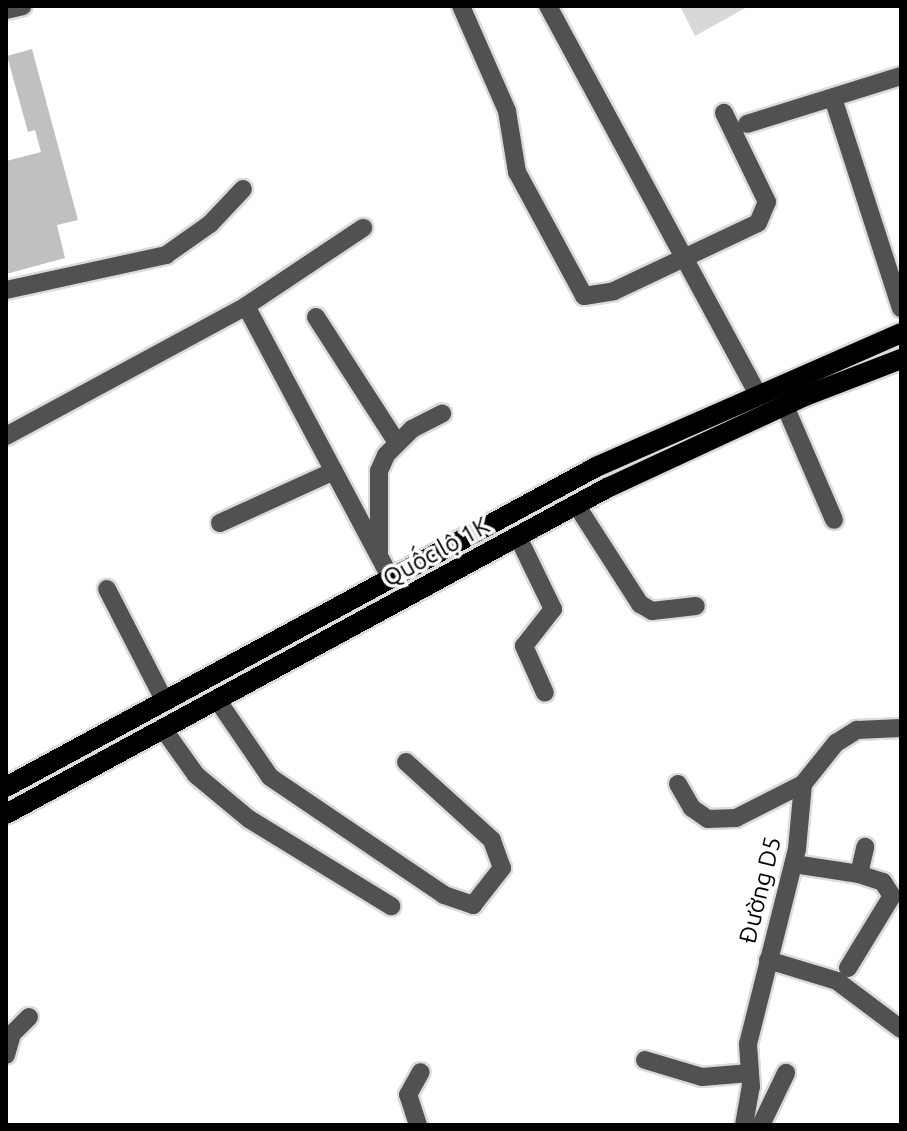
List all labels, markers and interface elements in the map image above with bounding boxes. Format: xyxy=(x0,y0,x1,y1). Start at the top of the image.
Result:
street label: Quốc lộ 1K xyxy=(378,511,494,593)
street label: Đường D5 xyxy=(733,834,787,946)

